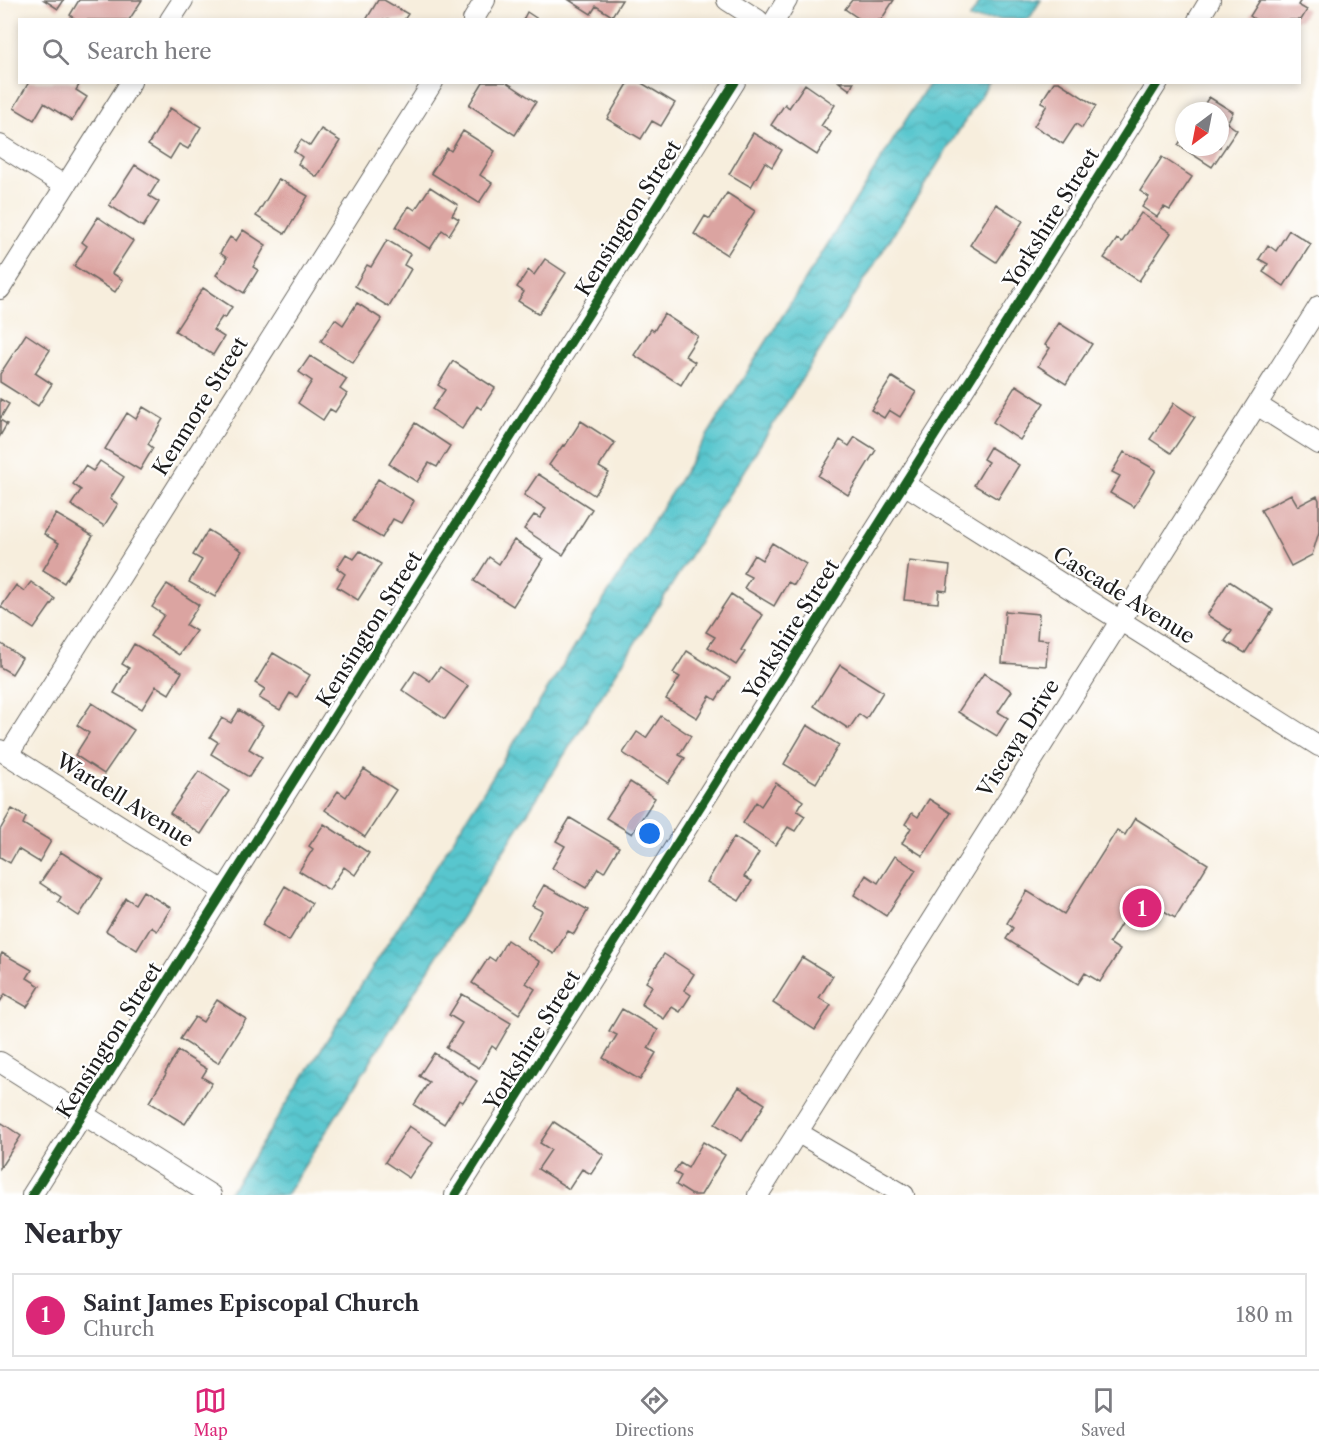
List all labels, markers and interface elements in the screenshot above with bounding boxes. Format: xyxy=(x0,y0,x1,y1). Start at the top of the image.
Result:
search box xyxy=(18,18,1301,84)
icon: search xyxy=(39,35,72,68)
text: Search here xyxy=(87,38,212,65)
north arrow xyxy=(1175,102,1229,156)
street label: Kensington Street xyxy=(570,135,686,301)
street label: Yorkshire Street xyxy=(997,143,1104,294)
street label: Kenmore Street xyxy=(147,332,253,480)
street label: Cascade Avenue xyxy=(1048,541,1200,649)
street label: Kensington Street xyxy=(311,546,427,712)
street label: Yorkshire Street xyxy=(737,554,844,705)
street label: Viscaya Drive xyxy=(971,674,1064,802)
street label: Wardell Avenue xyxy=(51,747,198,852)
your location xyxy=(635,819,664,848)
pin: 1 xyxy=(1122,886,1162,930)
street label: Kensington Street xyxy=(51,957,167,1123)
street label: Yorkshire Street xyxy=(478,965,585,1116)
text: Nearby xyxy=(24,1218,122,1250)
text: Saint James Episcopal Church xyxy=(83,1290,419,1317)
text: 1 xyxy=(41,1303,50,1327)
text: 180 m xyxy=(1236,1303,1293,1327)
text: Church xyxy=(83,1317,154,1341)
tab: Map xyxy=(194,1384,228,1440)
tab: Directions xyxy=(615,1384,694,1440)
tab: Saved xyxy=(1081,1384,1125,1440)

